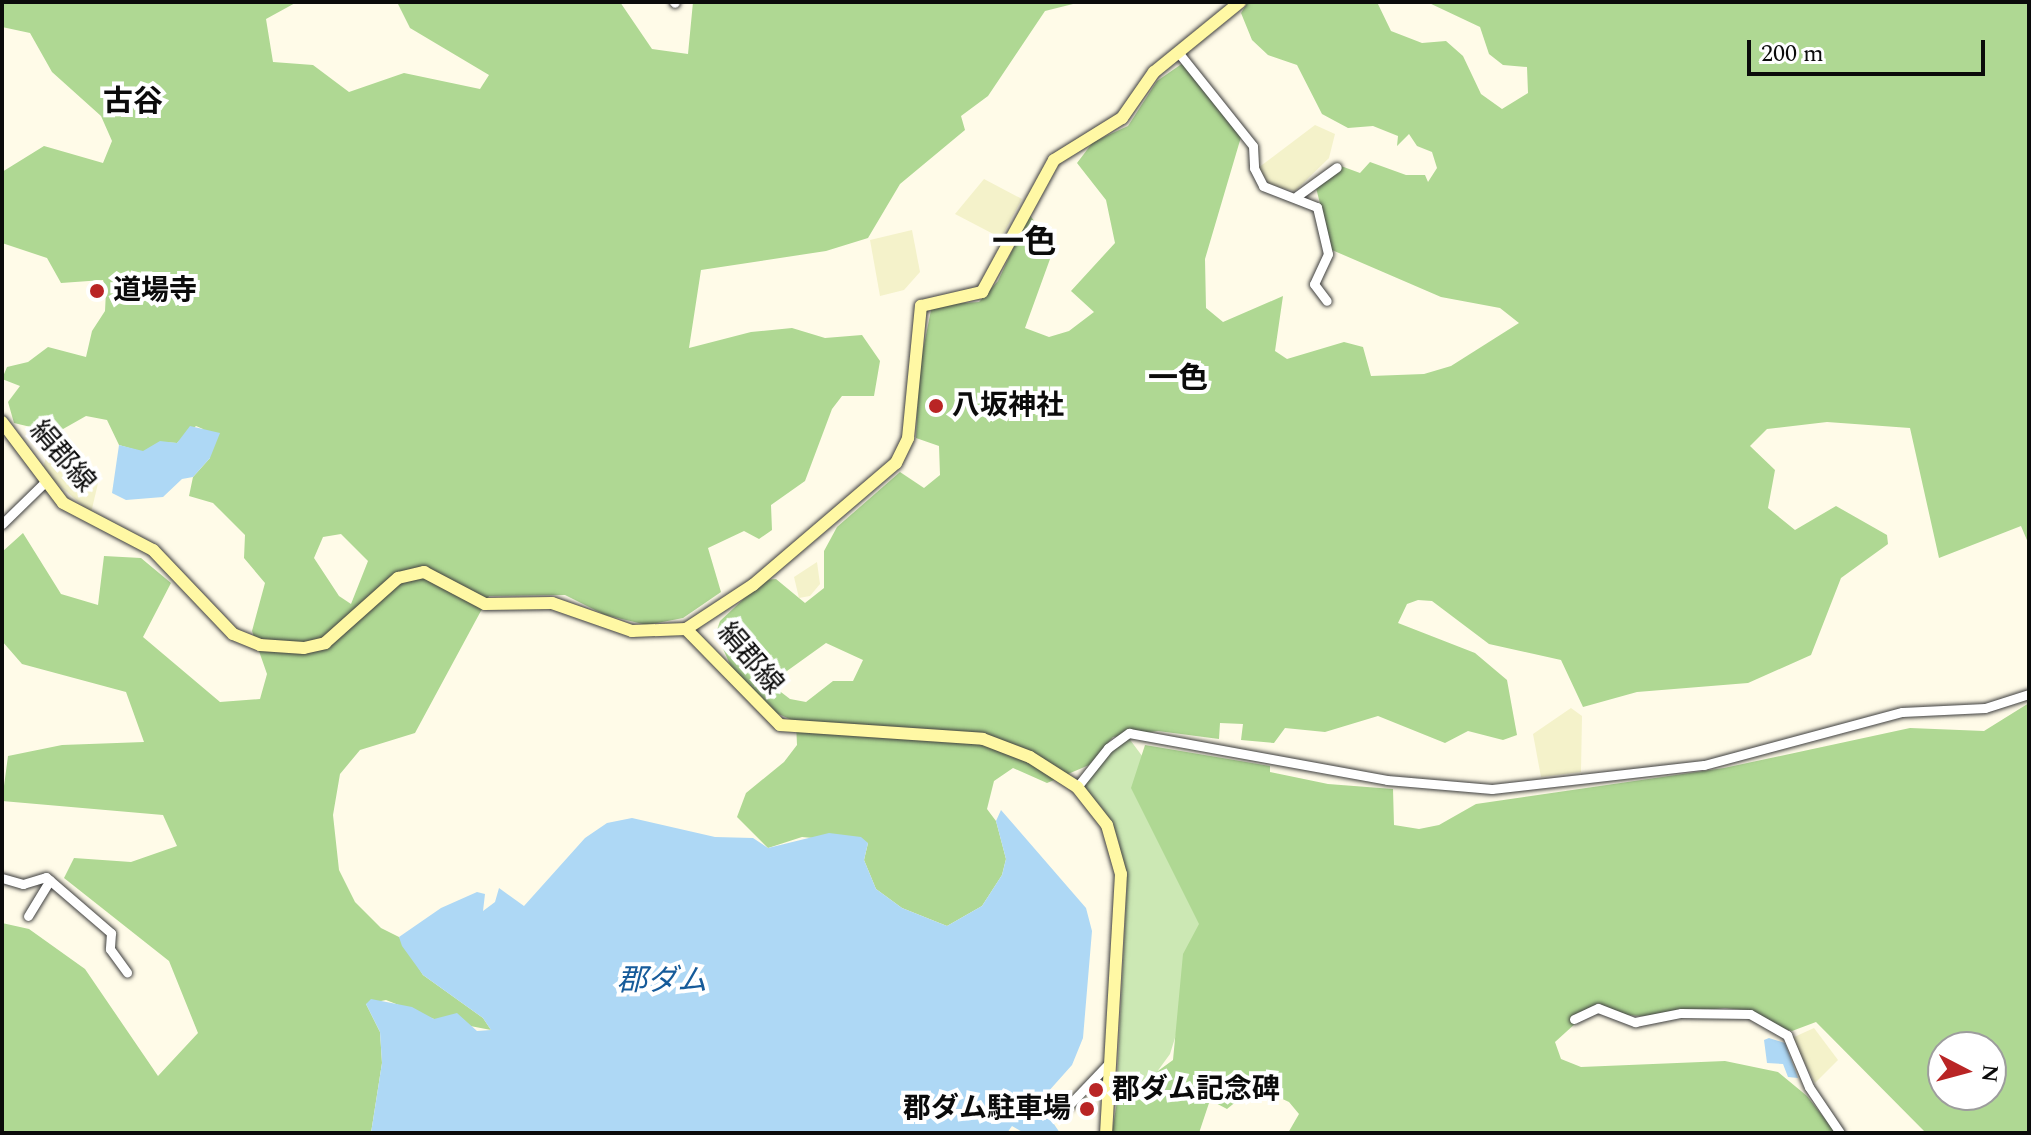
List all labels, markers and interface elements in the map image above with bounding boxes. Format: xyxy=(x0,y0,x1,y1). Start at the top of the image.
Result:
scale bar xyxy=(1751,24,1989,74)
text: 200 m xyxy=(1761,36,1824,72)
district label: 古谷 xyxy=(103,84,163,120)
district label: 一色 xyxy=(992,224,1056,262)
place label: 道場寺 xyxy=(113,274,197,308)
marker: 道場寺 xyxy=(88,282,106,300)
district label: 一色 xyxy=(1148,361,1208,397)
place label: 八坂神社 xyxy=(952,389,1064,423)
marker: 八坂神社 xyxy=(927,397,945,415)
street label: 絹郡線 xyxy=(22,414,102,500)
street label: 絹郡線 xyxy=(710,616,790,702)
water label: 郡ダム xyxy=(617,963,707,999)
north arrow xyxy=(1927,1031,2007,1111)
text: N xyxy=(1972,1063,2007,1084)
place label: 郡ダム記念碑 xyxy=(1112,1073,1280,1107)
marker: 郡ダム記念碑 xyxy=(1087,1081,1105,1099)
place label: 郡ダム駐車場 xyxy=(903,1092,1071,1126)
marker: 郡ダム駐車場 xyxy=(1078,1100,1096,1118)

